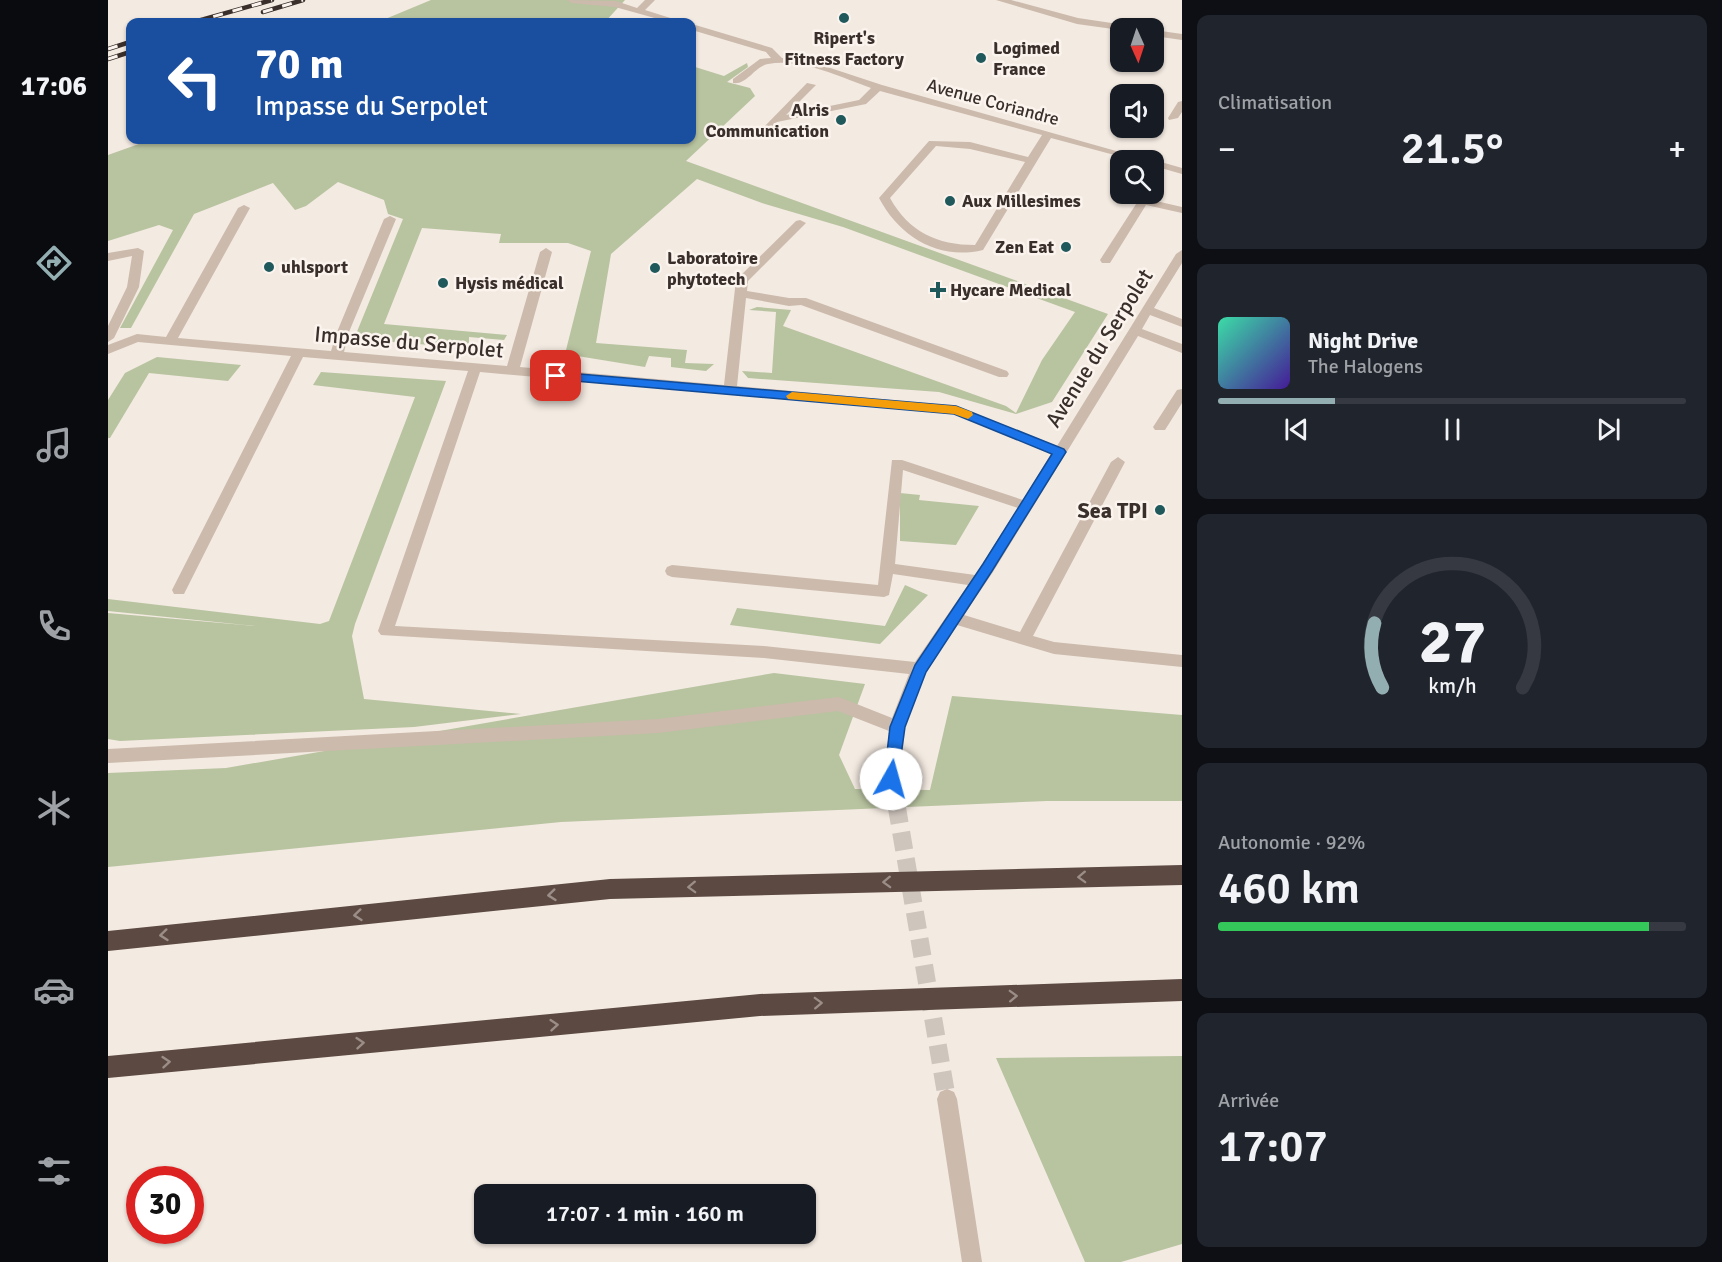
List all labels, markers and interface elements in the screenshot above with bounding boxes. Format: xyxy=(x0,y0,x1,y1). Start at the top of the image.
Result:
marker: Ripert's Fitness Factory xyxy=(837,11,851,25)
north arrow xyxy=(1110,18,1164,72)
map controls xyxy=(1110,18,1164,204)
place label: Ripert's Fitness Factory xyxy=(784,27,904,70)
place label: Logimed France xyxy=(993,37,1060,80)
text: 70 m xyxy=(255,39,344,90)
icon: left xyxy=(156,42,234,120)
marker: Logimed France xyxy=(974,51,988,65)
text: 17:06 xyxy=(21,70,87,103)
street label: Avenue Coriandre xyxy=(924,74,1062,130)
button: sound xyxy=(1110,84,1164,138)
text: Impasse du Serpolet xyxy=(255,90,488,123)
text: Climatisation xyxy=(1218,90,1332,115)
place label: Alris Communication xyxy=(706,99,829,142)
marker: Alris Communication xyxy=(834,113,848,127)
text: 21.5° xyxy=(1401,121,1503,176)
text: − xyxy=(1218,129,1236,170)
text: + xyxy=(1668,129,1686,170)
button: search xyxy=(1110,150,1164,204)
place label: Aux Millesimes xyxy=(962,190,1081,212)
marker: Aux Millesimes xyxy=(943,194,957,208)
place label: Zen Eat xyxy=(995,236,1054,258)
marker: Zen Eat xyxy=(1059,240,1073,254)
icon: directions xyxy=(33,242,75,284)
place label: Laboratoire phytotech xyxy=(667,247,758,290)
place label: uhlsport xyxy=(281,256,348,278)
marker: uhlsport xyxy=(262,260,276,274)
marker: Laboratoire phytotech xyxy=(648,261,662,275)
street label: Avenue du Serpolet xyxy=(1039,264,1159,432)
place label: Hysis médical xyxy=(455,272,564,294)
marker: Hysis médical xyxy=(436,276,450,290)
place label: Hycare Medical xyxy=(950,279,1071,301)
marker: Hycare Medical xyxy=(931,283,945,297)
street label: Impasse du Serpolet xyxy=(313,320,505,364)
text: Night Drive xyxy=(1308,327,1418,354)
pin xyxy=(530,350,581,401)
text: The Halogens xyxy=(1308,354,1423,379)
icon: arrive xyxy=(539,359,572,392)
icon: previous xyxy=(1280,413,1313,446)
icon: pause xyxy=(1436,413,1469,446)
icon: next xyxy=(1592,413,1625,446)
icon: music xyxy=(33,424,75,466)
place label: Sea TPI xyxy=(1078,497,1148,524)
marker: Sea TPI xyxy=(1153,503,1167,517)
text: 27 xyxy=(1418,603,1486,680)
icon: phone xyxy=(33,605,75,647)
text: km/h xyxy=(1428,673,1476,699)
position arrow xyxy=(859,747,923,811)
icon: climate xyxy=(33,787,75,829)
text: Autonomie · 92% xyxy=(1218,830,1365,855)
text: 460 km xyxy=(1218,861,1360,916)
one-way arrow xyxy=(1077,870,1086,883)
one-way arrow xyxy=(882,876,891,888)
one-way arrow xyxy=(687,881,696,893)
one-way arrow xyxy=(548,888,557,901)
one-way arrow xyxy=(354,908,363,921)
one-way arrow xyxy=(160,928,169,941)
icon: car xyxy=(33,969,75,1011)
one-way arrow xyxy=(1008,990,1017,1002)
one-way arrow xyxy=(814,997,823,1009)
one-way arrow xyxy=(550,1019,559,1032)
one-way arrow xyxy=(356,1037,365,1050)
one-way arrow xyxy=(162,1056,171,1069)
text: Arrivée xyxy=(1218,1088,1279,1113)
text: 17:07 xyxy=(1218,1119,1328,1174)
icon: filters xyxy=(33,1150,75,1192)
speed limit sign: 30 xyxy=(126,1166,204,1244)
text: 17:07 · 1 min · 160 m xyxy=(546,1200,744,1227)

